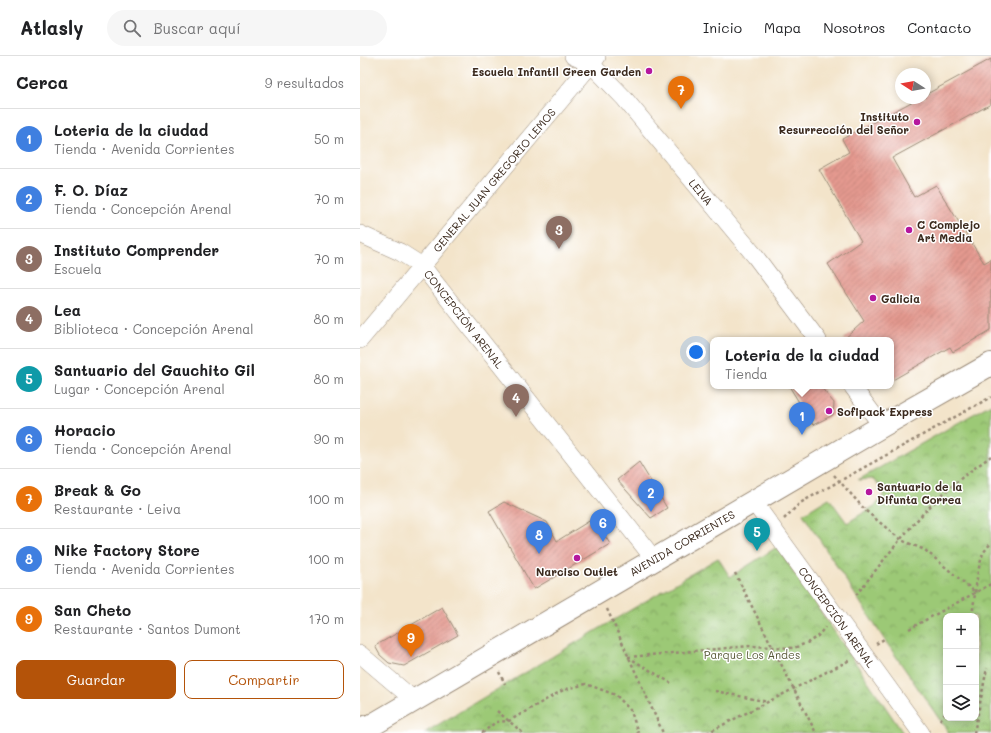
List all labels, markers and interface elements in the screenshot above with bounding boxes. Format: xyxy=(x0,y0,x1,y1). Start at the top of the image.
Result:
search box xyxy=(107,10,387,46)
text: Atlasly xyxy=(20,15,83,40)
icon: search xyxy=(121,17,143,39)
text: Buscar aquí xyxy=(153,18,241,38)
text: Inicio xyxy=(703,18,742,37)
text: Mapa xyxy=(764,18,801,37)
text: Nosotros xyxy=(823,18,885,37)
text: Contacto xyxy=(907,18,971,37)
place label: Escuela Infantil Green Garden xyxy=(472,64,641,79)
marker: Escuela Infantil Green Garden xyxy=(644,66,654,76)
north arrow xyxy=(895,68,931,104)
text: Cerca xyxy=(16,71,68,93)
text: 9 resultados xyxy=(265,74,344,91)
pin: 7 xyxy=(668,76,694,109)
street label: GENERAL JUAN GREGORIO LEMOS xyxy=(429,105,559,255)
place label: Instituto Resurrección del Señor xyxy=(779,109,909,137)
marker: Instituto Resurrección del Señor xyxy=(912,117,922,127)
text: Loteria de la ciudad xyxy=(54,120,208,140)
text: 1 xyxy=(26,130,32,147)
text: 50 m xyxy=(314,130,344,147)
text: Tienda · Avenida Corrientes xyxy=(54,140,234,157)
street label: LEIVA xyxy=(686,176,716,208)
text: F. O. Díaz xyxy=(54,180,128,200)
text: 2 xyxy=(25,190,33,207)
text: 70 m xyxy=(314,190,344,207)
text: Tienda · Concepción Arenal xyxy=(54,200,232,217)
pin: 3 xyxy=(546,216,572,249)
place label: C Complejo Art Media xyxy=(917,217,980,245)
marker: C Complejo Art Media xyxy=(904,225,914,235)
text: Instituto Comprender xyxy=(54,240,219,260)
text: 3 xyxy=(25,250,33,267)
text: 70 m xyxy=(314,250,344,267)
text: Escuela xyxy=(54,260,102,277)
street label: CONCEPCIÓN ARENAL xyxy=(421,267,507,371)
place label: Galicia xyxy=(881,291,920,306)
marker: Galicia xyxy=(868,293,878,303)
text: Lea xyxy=(54,300,81,320)
text: 4 xyxy=(25,310,33,327)
text: 80 m xyxy=(314,310,344,327)
text: Biblioteca · Concepción Arenal xyxy=(54,320,254,337)
popup xyxy=(710,337,894,389)
your location xyxy=(686,342,706,362)
text: Loteria de la ciudad xyxy=(725,345,879,365)
text: Santuario del Gauchito Gil xyxy=(54,360,255,380)
text: Tienda xyxy=(725,365,768,382)
text: 5 xyxy=(25,370,33,387)
text: 80 m xyxy=(314,370,344,387)
text: Lugar · Concepción Arenal xyxy=(54,380,225,397)
pin: 4 xyxy=(503,384,529,417)
pin: 1 xyxy=(789,402,815,435)
place label: Sofipack Express xyxy=(837,404,933,419)
marker: Sofipack Express xyxy=(824,406,834,416)
text: Horacio xyxy=(54,420,115,440)
text: 6 xyxy=(25,430,33,447)
text: 90 m xyxy=(314,430,344,447)
text: Tienda · Concepción Arenal xyxy=(54,440,232,457)
pin: 2 xyxy=(638,479,664,512)
place label: Santuario de la Difunta Correa xyxy=(877,479,962,507)
text: Break & Go xyxy=(54,480,141,500)
marker: Santuario de la Difunta Correa xyxy=(864,487,874,497)
text: 7 xyxy=(25,490,33,507)
text: 100 m xyxy=(308,490,344,507)
text: Restaurante · Leiva xyxy=(54,500,181,517)
street label: AVENIDA CORRIENTES xyxy=(627,507,737,579)
pin: 6 xyxy=(590,509,616,542)
pin: 5 xyxy=(744,518,770,551)
pin: 8 xyxy=(526,521,552,554)
text: Nike Factory Store xyxy=(54,540,200,560)
text: 8 xyxy=(25,550,33,567)
text: 100 m xyxy=(308,550,344,567)
marker: Narciso Outlet xyxy=(572,553,582,563)
text: Tienda · Avenida Corrientes xyxy=(54,560,234,577)
place label: Narciso Outlet xyxy=(536,564,618,579)
street label: CONCEPCIÓN ARENAL xyxy=(795,564,879,671)
text: San Cheto xyxy=(54,600,131,620)
text: 9 xyxy=(25,610,33,627)
text: 170 m xyxy=(308,610,344,627)
map controls xyxy=(943,613,979,721)
button: + xyxy=(943,613,979,649)
text: Restaurante · Santos Dumont xyxy=(54,620,241,637)
pin: 9 xyxy=(398,624,424,657)
park label: Parque Los Andes xyxy=(704,647,800,662)
button: − xyxy=(943,649,979,685)
button: Guardar xyxy=(16,660,176,699)
button: Compartir xyxy=(184,660,344,699)
button: layers xyxy=(943,685,979,721)

